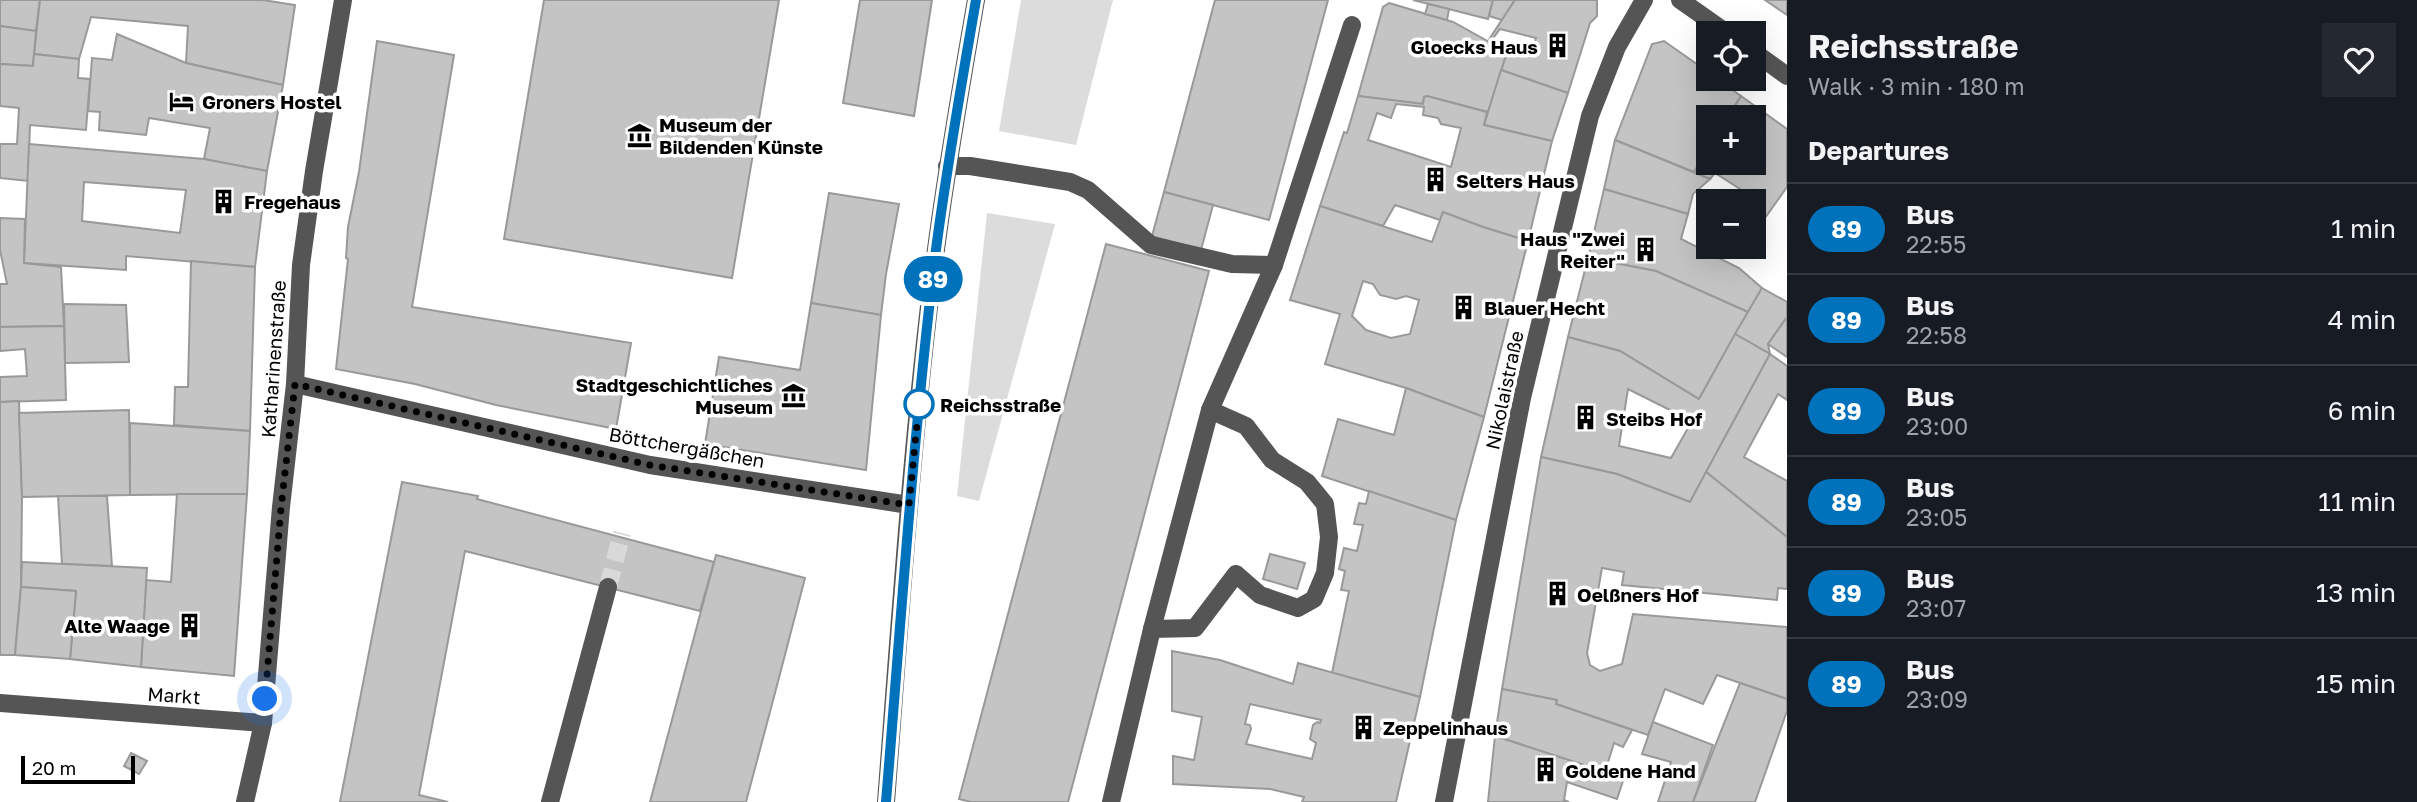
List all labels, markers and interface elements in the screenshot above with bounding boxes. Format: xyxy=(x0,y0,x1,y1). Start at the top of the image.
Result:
map controls xyxy=(1696,21,1766,259)
button: locate xyxy=(1696,21,1766,91)
button: heart xyxy=(2322,23,2396,97)
text: Reichsstraße xyxy=(1808,26,2019,65)
building icon: Gloecks Haus xyxy=(1544,32,1572,60)
place label: Gloecks Haus xyxy=(1411,35,1538,58)
text: Walk · 3 min · 180 m xyxy=(1808,72,2025,100)
hotel icon: Groners Hostel xyxy=(168,87,196,115)
place label: Groners Hostel xyxy=(202,90,342,113)
button: + xyxy=(1696,105,1766,175)
place label: Museum der Bildenden Künste xyxy=(659,113,823,158)
museum icon: Museum der Bildenden Künste xyxy=(625,121,653,149)
text: Departures xyxy=(1808,135,1949,166)
building icon: Selters Haus xyxy=(1422,166,1450,194)
place label: Selters Haus xyxy=(1456,169,1575,192)
building icon: Fregehaus xyxy=(210,187,238,215)
button: − xyxy=(1696,189,1766,259)
place label: Fregehaus xyxy=(244,190,341,213)
text: Bus xyxy=(1906,199,1954,230)
text: 1 min xyxy=(2331,213,2396,244)
text: 89 xyxy=(1831,214,1862,243)
place label: Haus "Zwei Reiter" xyxy=(1520,227,1625,272)
text: 22:55 xyxy=(1906,230,1966,258)
building icon: Haus "Zwei Reiter" xyxy=(1631,235,1659,263)
line badge: 89 xyxy=(902,256,964,302)
text: 89 xyxy=(918,264,948,293)
street label: Katharinenstraße xyxy=(256,279,290,439)
text: Bus xyxy=(1906,290,1954,321)
building icon: Blauer Hecht xyxy=(1450,293,1478,321)
place label: Blauer Hecht xyxy=(1484,296,1606,319)
text: 4 min xyxy=(2328,304,2396,335)
text: 89 xyxy=(1831,305,1862,334)
text: 22:58 xyxy=(1906,321,1967,349)
street label: Nikolaistraße xyxy=(1480,328,1528,452)
place label: Stadtgeschichtliches Museum xyxy=(576,373,773,418)
museum icon: Stadtgeschichtliches Museum xyxy=(779,381,807,409)
text: Bus xyxy=(1906,381,1954,412)
marker: Reichsstraße xyxy=(904,389,934,419)
place label: Reichsstraße xyxy=(940,393,1061,416)
text: 6 min xyxy=(2328,395,2396,426)
text: 89 xyxy=(1831,396,1862,425)
building icon: Steibs Hof xyxy=(1572,404,1600,432)
place label: Steibs Hof xyxy=(1606,407,1702,430)
text: 23:00 xyxy=(1906,412,1968,440)
street label: Böttchergäßchen xyxy=(607,422,767,472)
text: Bus xyxy=(1906,472,1954,503)
text: 11 min xyxy=(2318,486,2396,517)
text: 89 xyxy=(1831,487,1862,516)
text: 23:05 xyxy=(1906,503,1967,531)
text: Bus xyxy=(1906,563,1954,594)
text: 13 min xyxy=(2316,577,2396,608)
text: 89 xyxy=(1831,578,1862,607)
building icon: Oelßners Hof xyxy=(1543,580,1571,608)
place label: Oelßners Hof xyxy=(1577,583,1699,606)
text: 23:07 xyxy=(1906,594,1966,622)
building icon: Alte Waage xyxy=(176,611,204,639)
place label: Alte Waage xyxy=(64,614,170,637)
text: Bus xyxy=(1906,654,1954,685)
text: 15 min xyxy=(2316,668,2396,699)
text: 89 xyxy=(1831,669,1862,698)
your location xyxy=(247,681,282,716)
street label: Markt xyxy=(147,682,201,708)
text: 23:09 xyxy=(1906,685,1968,713)
building icon: Zeppelinhaus xyxy=(1349,713,1377,741)
place label: Zeppelinhaus xyxy=(1383,716,1508,739)
scale bar xyxy=(21,753,135,785)
text: 20 m xyxy=(32,756,76,779)
building icon: Goldene Hand xyxy=(1531,756,1559,784)
place label: Goldene Hand xyxy=(1565,759,1696,782)

